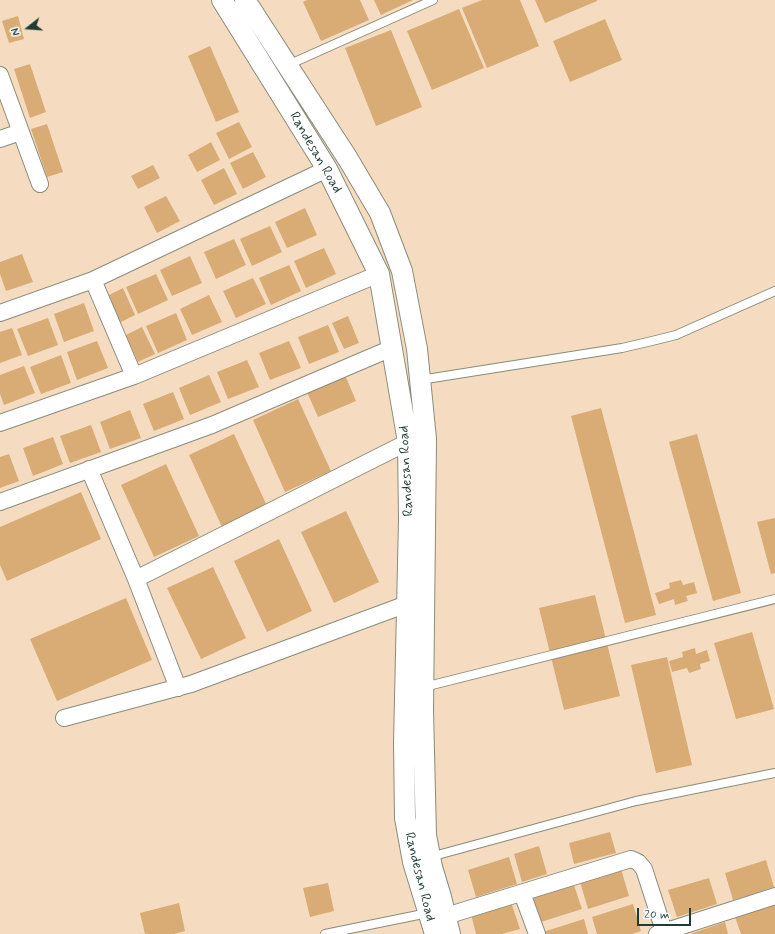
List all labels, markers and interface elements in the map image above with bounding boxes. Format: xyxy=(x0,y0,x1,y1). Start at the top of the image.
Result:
north arrow xyxy=(8,8,48,48)
text: N xyxy=(9,26,24,37)
street label: Randesan Road xyxy=(285,109,345,197)
street label: Randesan Road xyxy=(396,425,418,517)
street label: Randesan Road xyxy=(400,831,438,923)
scale bar xyxy=(639,900,693,926)
text: 20 m xyxy=(644,907,670,923)

